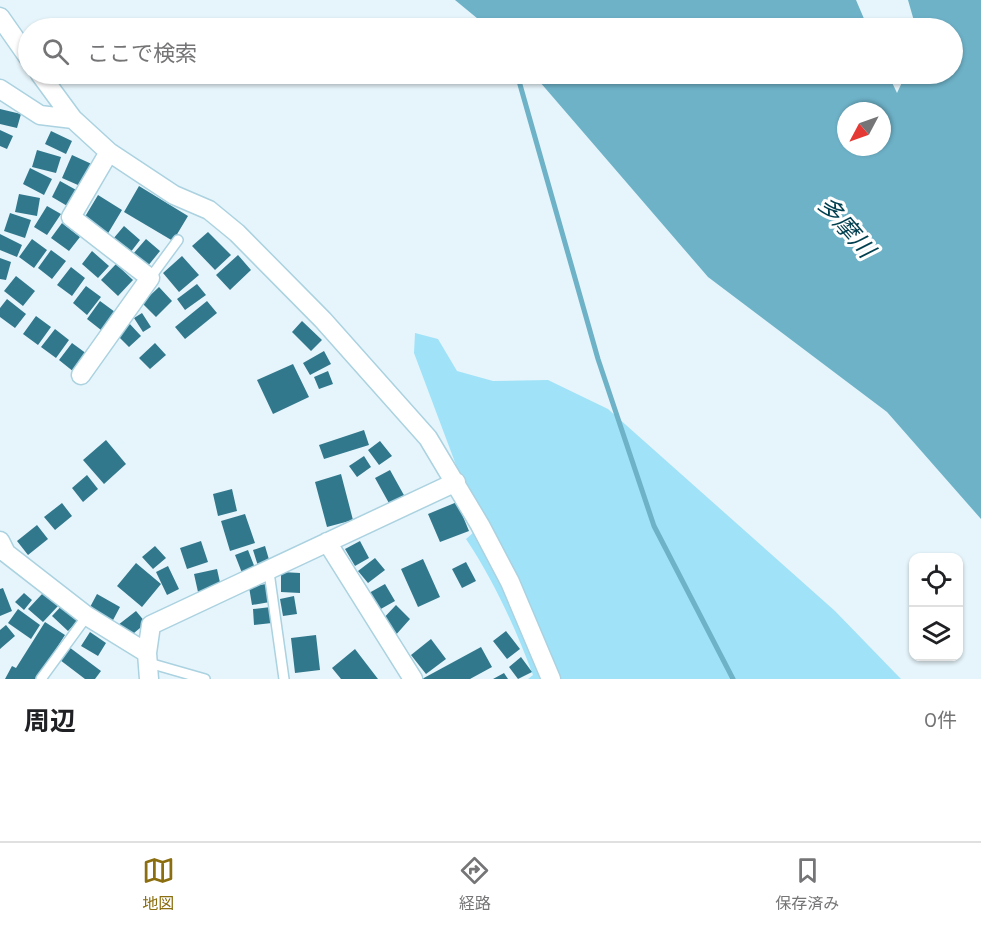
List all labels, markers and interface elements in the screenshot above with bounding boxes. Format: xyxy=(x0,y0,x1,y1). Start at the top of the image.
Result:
search box xyxy=(18,18,963,84)
icon: search xyxy=(39,35,72,68)
text: ここで検索 xyxy=(87,39,197,66)
north arrow xyxy=(837,102,891,156)
water label: 多摩川 xyxy=(813,189,884,265)
map controls xyxy=(909,553,963,661)
button: locate xyxy=(909,553,963,607)
button: layers xyxy=(909,607,963,661)
text: 周辺 xyxy=(24,704,76,735)
text: 0件 xyxy=(924,707,957,731)
tab: 地図 xyxy=(142,854,175,914)
tab: 経路 xyxy=(458,854,491,914)
tab: 保存済み xyxy=(775,854,839,914)

